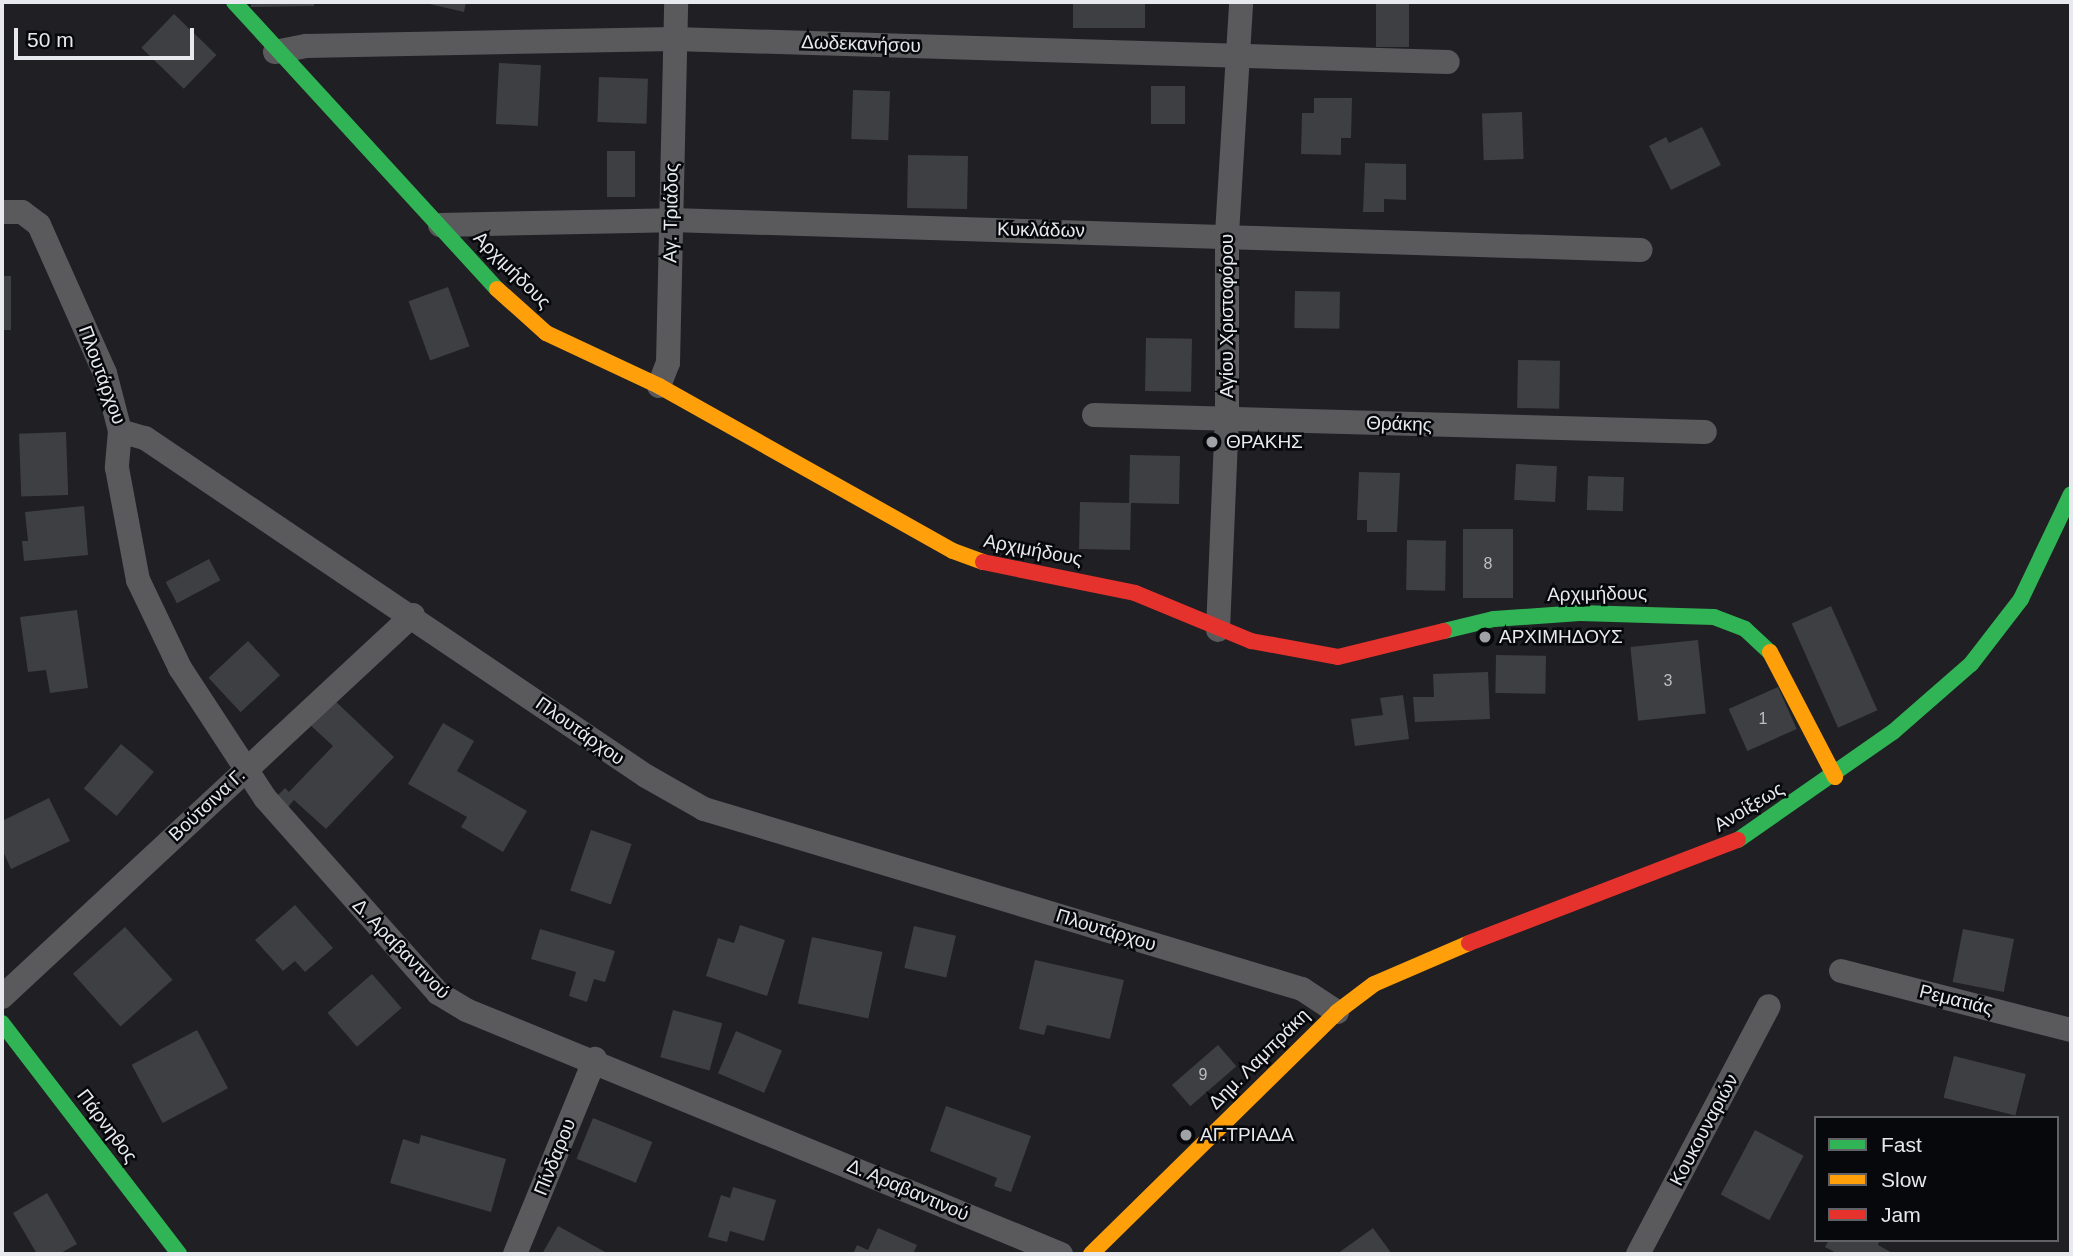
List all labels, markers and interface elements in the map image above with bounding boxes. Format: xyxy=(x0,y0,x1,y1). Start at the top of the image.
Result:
scale bar xyxy=(18,14,198,58)
text: 50 m xyxy=(27,28,74,51)
street label: Δωδεκανήσου xyxy=(801,31,921,57)
street label: Αγ. Τριάδος xyxy=(659,163,683,263)
street label: Κυκλάδων xyxy=(997,218,1085,242)
street label: Αρχιμήδους xyxy=(469,227,555,313)
street label: Αγίου Χριστοφόρου xyxy=(1216,234,1238,398)
street label: Πλουτάρχου xyxy=(74,323,130,427)
street label: Θράκης xyxy=(1366,411,1432,437)
place label: ΘΡΑΚΗΣ xyxy=(1226,431,1303,453)
marker: ΘΡΑΚΗΣ xyxy=(1204,434,1220,450)
street label: Αρχιμήδους xyxy=(982,529,1084,571)
house number: 8 xyxy=(1484,554,1492,574)
street label: Αρχιμήδους xyxy=(1547,582,1647,606)
place label: ΑΡΧΙΜΗΔΟΥΣ xyxy=(1499,626,1623,648)
marker: ΑΡΧΙΜΗΔΟΥΣ xyxy=(1477,629,1493,645)
house number: 3 xyxy=(1664,671,1672,691)
street label: Πλουτάρχου xyxy=(531,692,629,770)
house number: 1 xyxy=(1759,709,1767,729)
street label: Βούτσινα Γ. xyxy=(164,764,250,846)
street label: Ανοίξεως xyxy=(1710,777,1788,837)
street label: Δ. Αραβαντινού xyxy=(347,894,455,1004)
street label: Πλουτάρχου xyxy=(1053,904,1159,956)
street label: Ρεματιάς xyxy=(1917,980,1995,1020)
street label: Δημ. Λαμπράκη xyxy=(1203,1003,1315,1115)
house number: 9 xyxy=(1199,1065,1207,1085)
street label: Κουκουναριών xyxy=(1665,1070,1743,1190)
street label: Πάρνηθος xyxy=(72,1085,142,1167)
street label: Πίνδαρου xyxy=(529,1115,581,1199)
legend xyxy=(1814,1116,2059,1242)
place label: ΑΓ.ΤΡΙΑΔΑ xyxy=(1200,1124,1294,1146)
marker: ΑΓ.ΤΡΙΑΔΑ xyxy=(1178,1127,1194,1143)
text: Fast xyxy=(1881,1133,1922,1156)
street label: Δ. Αραβαντινού xyxy=(843,1154,973,1226)
text: Slow xyxy=(1881,1168,1927,1191)
text: Jam xyxy=(1881,1203,1921,1226)

